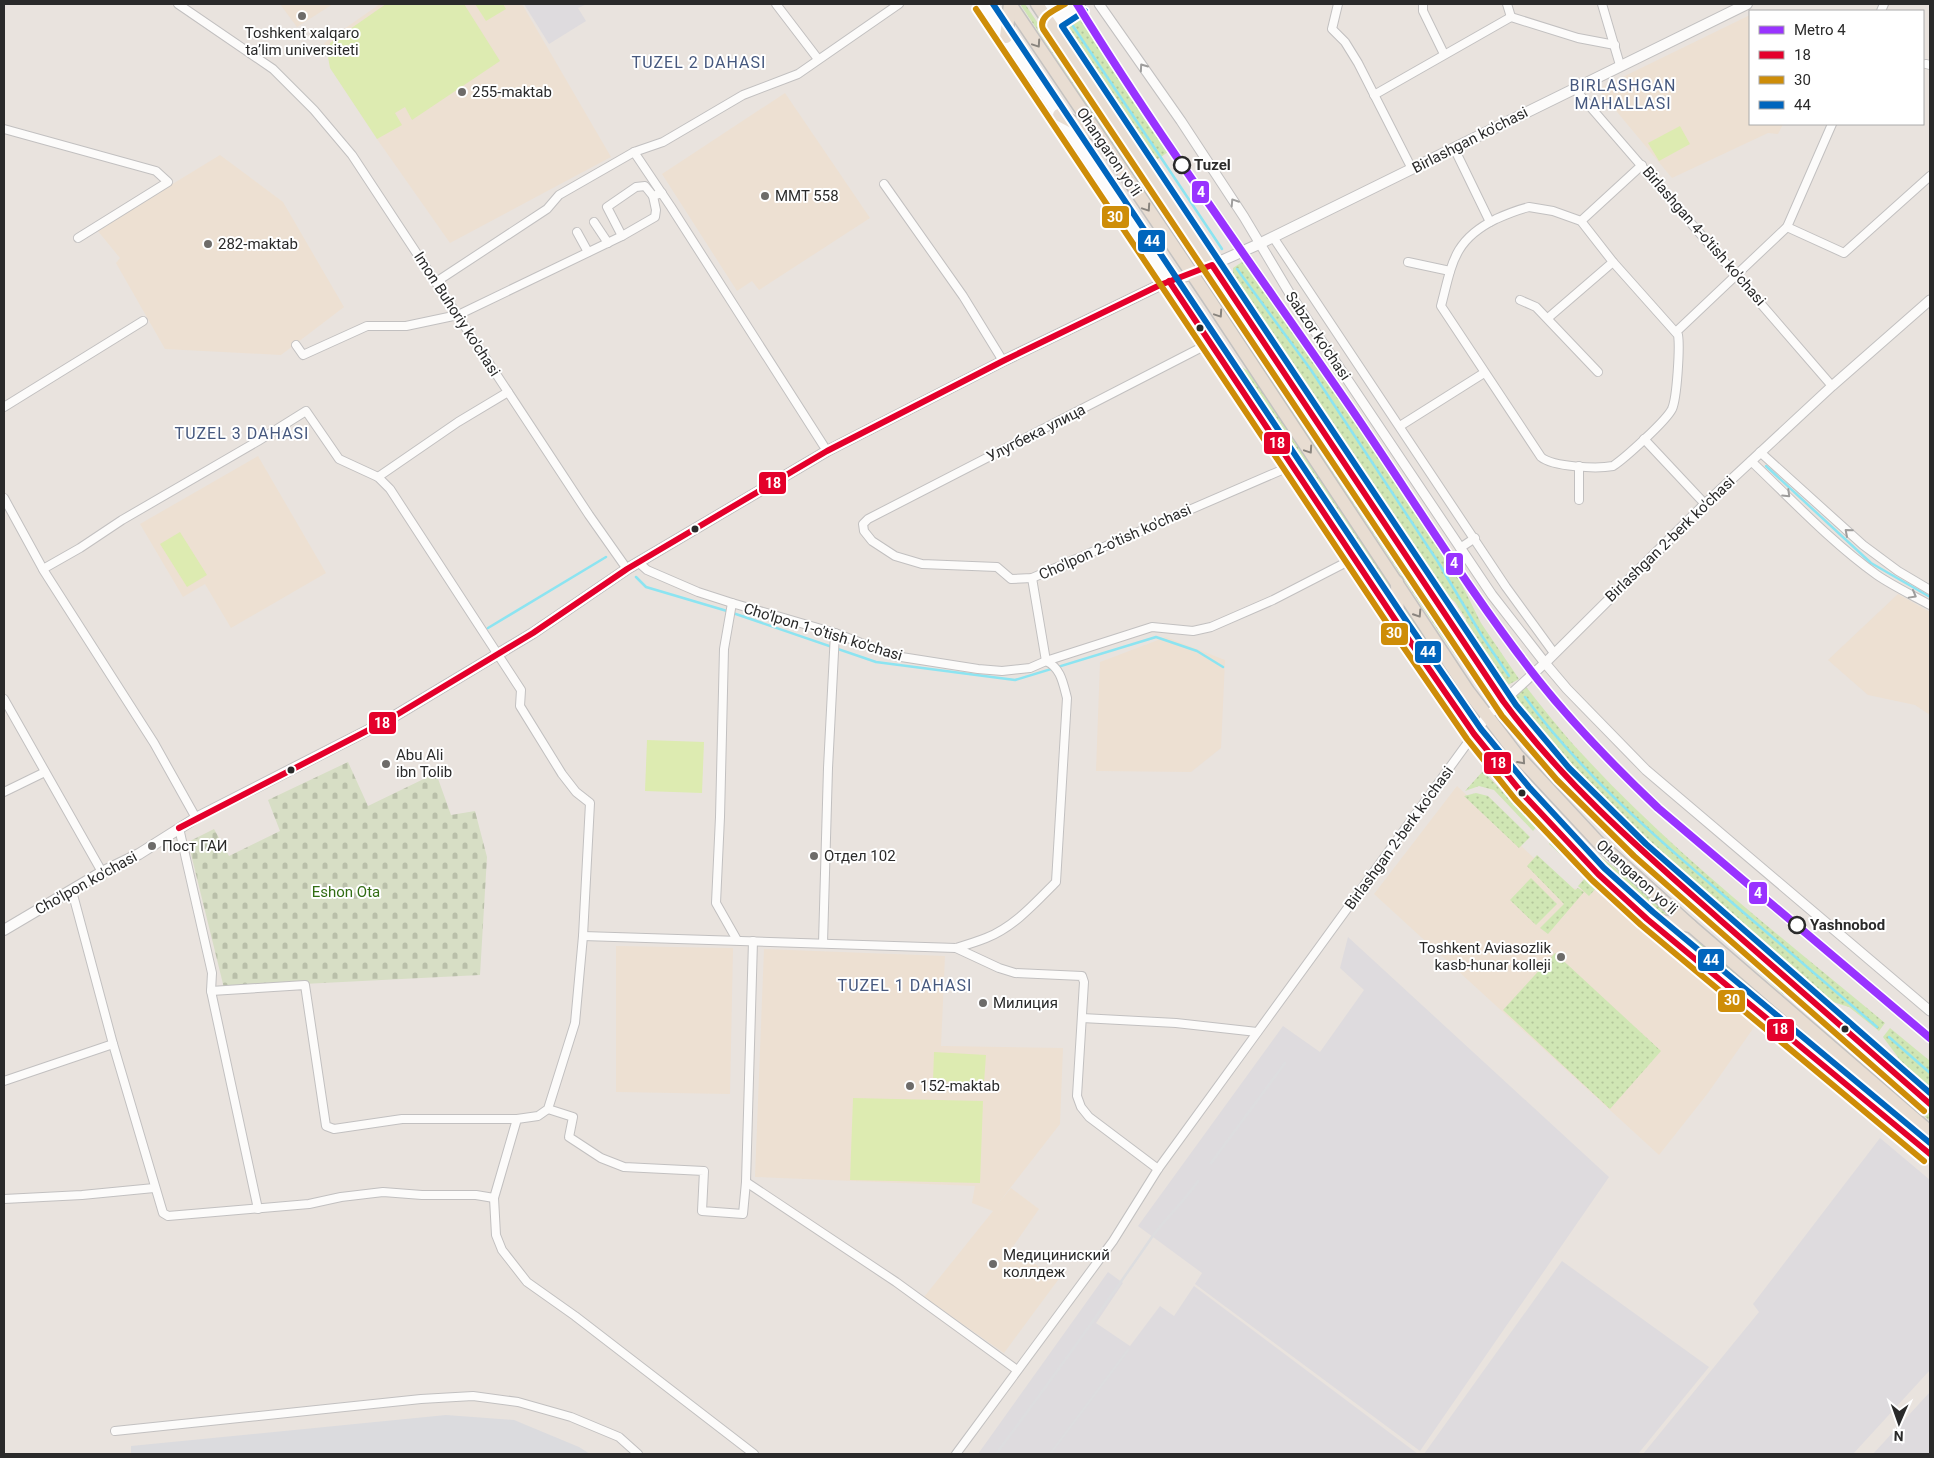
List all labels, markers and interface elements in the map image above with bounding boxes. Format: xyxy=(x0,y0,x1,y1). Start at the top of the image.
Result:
marker: Toshkent xalqaro ta’lim universiteti xyxy=(296,10,308,22)
legend xyxy=(1749,10,1924,125)
text: Metro 4 xyxy=(1794,21,1846,39)
place label: Toshkent xalqaro ta’lim universiteti xyxy=(245,24,359,59)
one-way arrow xyxy=(1031,39,1040,48)
text: 18 xyxy=(1794,46,1811,64)
district label: TUZEL 2 DAHASI xyxy=(632,53,766,72)
one-way arrow xyxy=(1140,63,1149,73)
text: 30 xyxy=(1794,71,1811,89)
district label: BIRLASHGAN MAHALLASI xyxy=(1569,76,1677,113)
place label: 255-maktab xyxy=(472,83,552,101)
marker: 255-maktab xyxy=(456,86,468,98)
text: 44 xyxy=(1794,96,1811,114)
street label: Birlashgan ko'chasi xyxy=(1409,103,1531,177)
street label: Ohangaron yoʻli xyxy=(1073,104,1145,200)
marker: Tuzel xyxy=(1173,156,1191,174)
place label: Tuzel xyxy=(1194,156,1231,174)
street label: Birlashgan 4-o'tish ko'chasi xyxy=(1639,163,1769,309)
line badge: 4 xyxy=(1191,180,1210,204)
text: 4 xyxy=(1197,184,1205,200)
place label: MMT 558 xyxy=(775,187,839,205)
marker: MMT 558 xyxy=(759,190,771,202)
one-way arrow xyxy=(1231,198,1240,208)
one-way arrow xyxy=(1141,202,1150,212)
line badge: 30 xyxy=(1101,205,1130,229)
text: 30 xyxy=(1107,209,1123,225)
line badge: 44 xyxy=(1137,229,1166,253)
text: 44 xyxy=(1144,233,1160,249)
place label: 282-maktab xyxy=(218,235,298,253)
marker: 282-maktab xyxy=(202,238,214,250)
street label: Imon Buhoriy ko'chasi xyxy=(410,248,504,380)
street label: Sabzor ko'chasi xyxy=(1282,288,1354,384)
one-way arrow xyxy=(1213,309,1222,318)
unlabelled marker xyxy=(1195,323,1205,333)
street label: Улугбека улица xyxy=(984,400,1088,466)
district label: TUZEL 3 DAHASI xyxy=(175,424,309,443)
line badge: 18 xyxy=(1263,431,1291,455)
text: 18 xyxy=(1269,435,1285,451)
one-way arrow xyxy=(1303,444,1312,453)
line badge: 18 xyxy=(758,471,787,495)
street label: Birlashgan 2-berk ko'chasi xyxy=(1602,472,1738,606)
text: 18 xyxy=(765,475,781,491)
one-way arrow xyxy=(1781,489,1790,498)
street label: Cho'lpon 2-o'tish ko'chasi xyxy=(1036,500,1194,584)
unlabelled marker xyxy=(690,524,700,534)
one-way arrow xyxy=(1844,528,1853,537)
line badge: 4 xyxy=(1445,552,1464,576)
text: 4 xyxy=(1450,555,1458,571)
one-way arrow xyxy=(1907,589,1916,599)
street label: Cho'lpon 1-o'tish ko'chasi xyxy=(742,599,904,665)
one-way arrow xyxy=(1412,609,1421,618)
line badge: 30 xyxy=(1380,622,1409,646)
text: 30 xyxy=(1386,625,1402,641)
line badge: 44 xyxy=(1414,640,1442,664)
text: 44 xyxy=(1420,644,1436,660)
line badge: 18 xyxy=(368,711,397,735)
text: 18 xyxy=(374,715,390,731)
place label: Abu Ali ibn Tolib xyxy=(396,746,452,781)
line badge: 18 xyxy=(1483,751,1512,775)
text: 18 xyxy=(1490,755,1506,771)
one-way arrow xyxy=(1516,755,1525,764)
marker: Abu Ali ibn Tolib xyxy=(380,758,392,770)
street label: Birlashgan 2-berk ko'chasi xyxy=(1341,763,1457,913)
unlabelled marker xyxy=(286,765,296,775)
unlabelled marker xyxy=(1517,788,1527,798)
street label: Ohangaron yoʻli xyxy=(1593,836,1681,918)
place label: Пост ГАИ xyxy=(162,837,227,855)
marker: Пост ГАИ xyxy=(146,840,158,852)
place label: Отдел 102 xyxy=(824,847,896,865)
street label: Cho'lpon ko'chasi xyxy=(32,848,140,918)
marker: Отдел 102 xyxy=(808,850,820,862)
line badge: 4 xyxy=(1748,881,1768,905)
park label: Eshon Ota xyxy=(312,883,380,901)
text: 4 xyxy=(1754,885,1762,901)
marker: Yashnobod xyxy=(1788,916,1806,934)
place label: Yashnobod xyxy=(1810,916,1885,934)
place label: Toshkent Aviasozlik kasb-hunar kolleji xyxy=(1419,939,1551,974)
line badge: 44 xyxy=(1697,948,1725,972)
marker: Toshkent Aviasozlik kasb-hunar kolleji xyxy=(1555,951,1567,963)
text: 44 xyxy=(1703,952,1719,968)
district label: TUZEL 1 DAHASI xyxy=(838,976,972,995)
line badge: 30 xyxy=(1717,989,1746,1013)
text: 30 xyxy=(1724,992,1740,1008)
place label: Милиция xyxy=(993,994,1058,1012)
marker: Милиция xyxy=(977,997,989,1009)
line badge: 18 xyxy=(1766,1018,1795,1042)
text: 18 xyxy=(1772,1021,1788,1037)
unlabelled marker xyxy=(1840,1024,1850,1034)
place label: 152-maktab xyxy=(920,1077,1000,1095)
marker: 152-maktab xyxy=(904,1080,916,1092)
place label: Медициниский коллдеж xyxy=(1003,1246,1110,1281)
marker: Медициниский коллдеж xyxy=(987,1258,999,1270)
north arrow xyxy=(1874,1398,1924,1448)
text: N xyxy=(1893,1428,1904,1444)

